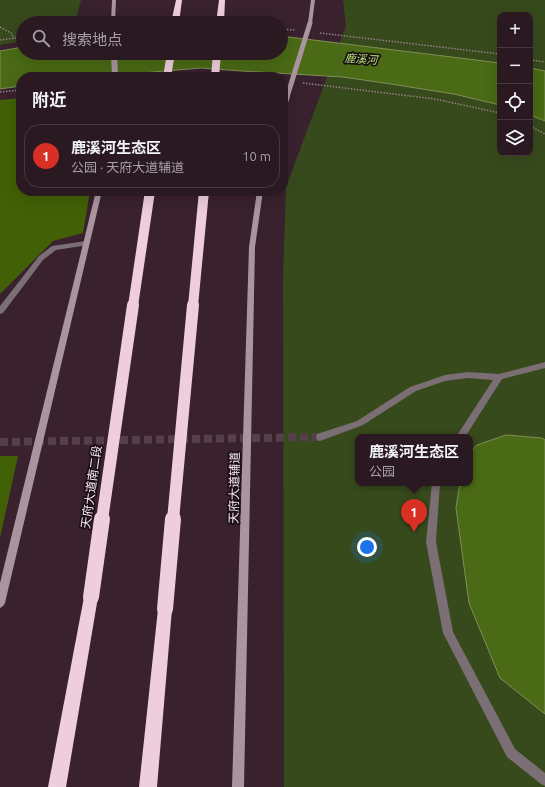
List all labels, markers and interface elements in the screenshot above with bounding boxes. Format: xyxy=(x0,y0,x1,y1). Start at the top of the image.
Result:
map controls xyxy=(497,12,533,156)
button: + xyxy=(497,12,533,48)
search box xyxy=(16,16,288,60)
icon: search xyxy=(30,27,52,49)
text: 搜索地点 xyxy=(62,31,122,48)
button: − xyxy=(497,48,533,84)
water label: 鹿溪河 xyxy=(344,52,380,66)
button: locate xyxy=(497,84,533,120)
text: 附近 xyxy=(32,90,66,109)
button: layers xyxy=(497,120,533,156)
text: 鹿溪河生态区 xyxy=(71,139,161,156)
text: 1 xyxy=(42,149,50,163)
text: 10 m xyxy=(242,149,271,163)
text: 公园 · 天府大道辅道 xyxy=(71,160,184,174)
popup xyxy=(355,434,473,486)
text: 鹿溪河生态区 xyxy=(369,443,459,460)
street label: 天府大道南二段 xyxy=(79,444,103,530)
street label: 天府大道辅道 xyxy=(227,452,241,524)
text: 公园 xyxy=(369,464,395,478)
pin: 1 xyxy=(401,499,427,532)
your location xyxy=(357,537,377,557)

